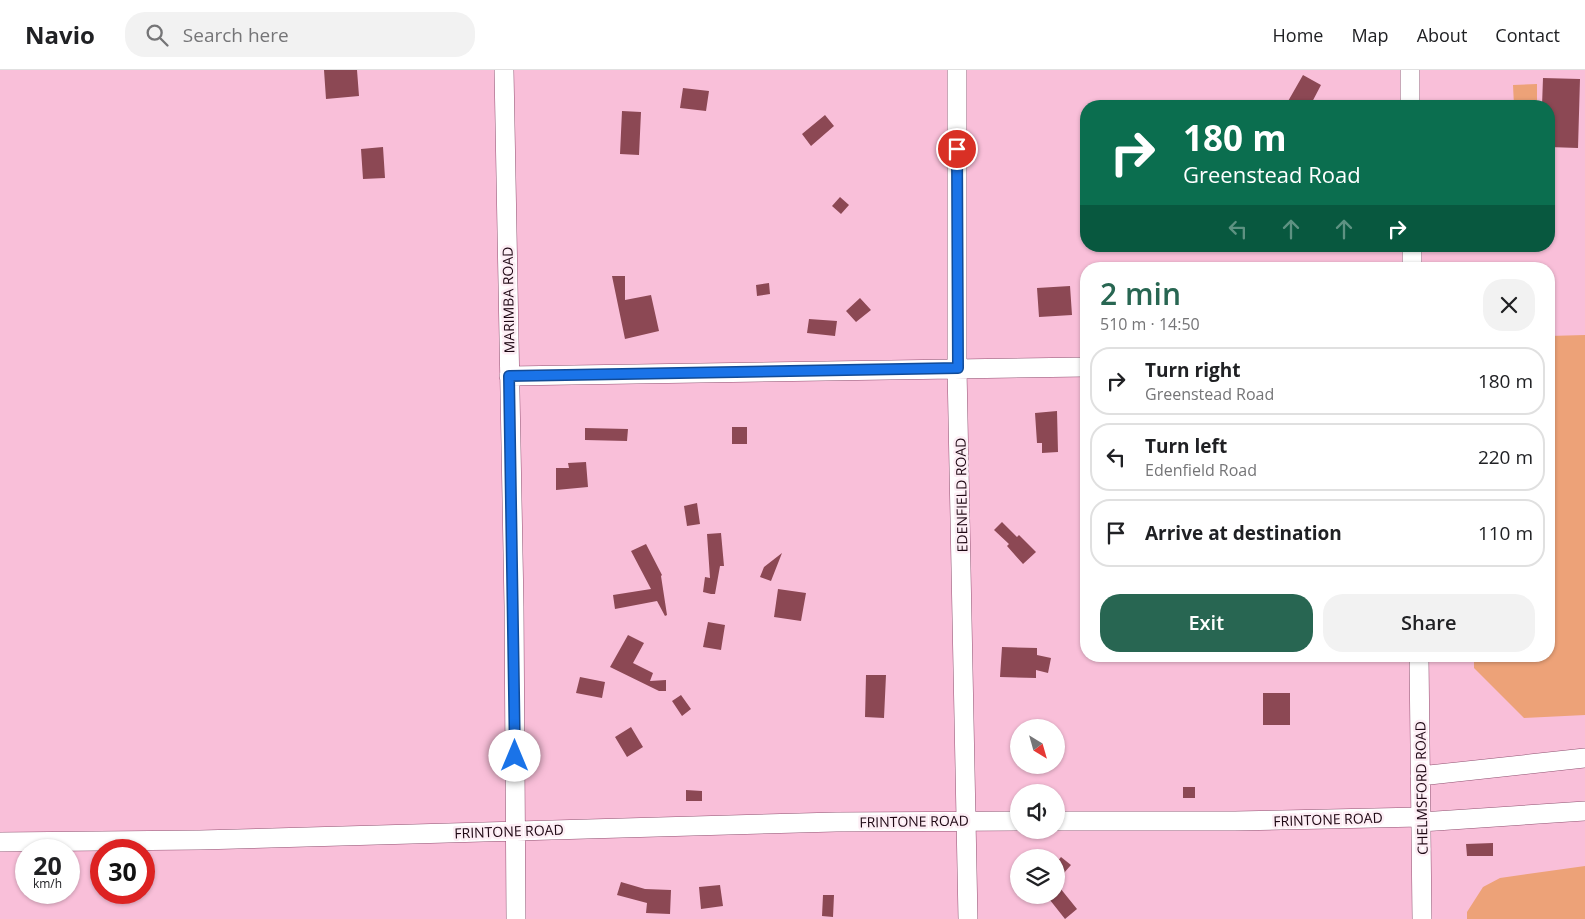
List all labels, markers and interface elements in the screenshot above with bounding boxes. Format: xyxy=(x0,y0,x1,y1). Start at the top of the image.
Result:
search box xyxy=(125,12,475,57)
text: Navio xyxy=(25,18,95,51)
icon: search xyxy=(143,21,171,49)
text: Search here xyxy=(183,22,289,48)
text: Home xyxy=(1273,23,1323,47)
text: Map xyxy=(1351,23,1389,47)
text: About xyxy=(1417,23,1467,47)
text: Contact xyxy=(1495,23,1560,47)
text: 180 m xyxy=(1183,114,1287,161)
icon: right xyxy=(1100,120,1165,185)
pin xyxy=(936,128,978,170)
icon: arrive xyxy=(943,135,971,163)
text: Greenstead Road xyxy=(1183,159,1361,189)
icon: left xyxy=(1224,215,1252,243)
icon: ahead xyxy=(1277,215,1305,243)
icon: ahead xyxy=(1330,215,1358,243)
icon: right xyxy=(1383,215,1411,243)
street label: MARIMBA ROAD xyxy=(498,247,518,353)
text: 2 min xyxy=(1100,273,1181,314)
button: close xyxy=(1483,279,1535,331)
text: 510 m · 14:50 xyxy=(1100,313,1200,335)
text: Turn right xyxy=(1145,357,1240,383)
icon: right xyxy=(1102,367,1130,395)
text: 180 m xyxy=(1478,368,1533,394)
text: Greenstead Road xyxy=(1145,383,1274,405)
text: Turn left xyxy=(1145,433,1227,459)
street label: EDENFIELD ROAD xyxy=(950,437,972,553)
icon: left xyxy=(1102,443,1130,471)
text: 220 m xyxy=(1478,444,1533,470)
text: Edenfield Road xyxy=(1145,459,1257,481)
icon: arrive xyxy=(1102,519,1130,547)
text: Arrive at destination xyxy=(1145,520,1342,546)
text: 110 m xyxy=(1478,520,1533,546)
button: Exit xyxy=(1100,594,1313,652)
button: Share xyxy=(1323,594,1535,652)
north arrow xyxy=(1010,719,1065,774)
map controls xyxy=(1010,719,1065,904)
street label: CHELMSFORD ROAD xyxy=(1410,721,1432,855)
position arrow xyxy=(488,729,540,781)
button: sound xyxy=(1010,784,1065,839)
street label: FRINTONE ROAD xyxy=(1273,808,1383,830)
street label: FRINTONE ROAD xyxy=(859,811,969,831)
street label: FRINTONE ROAD xyxy=(454,820,564,842)
speed limit sign: 30 xyxy=(90,839,155,904)
text: 20 xyxy=(33,848,62,882)
button: layers xyxy=(1010,849,1065,904)
text: km/h xyxy=(33,875,62,892)

